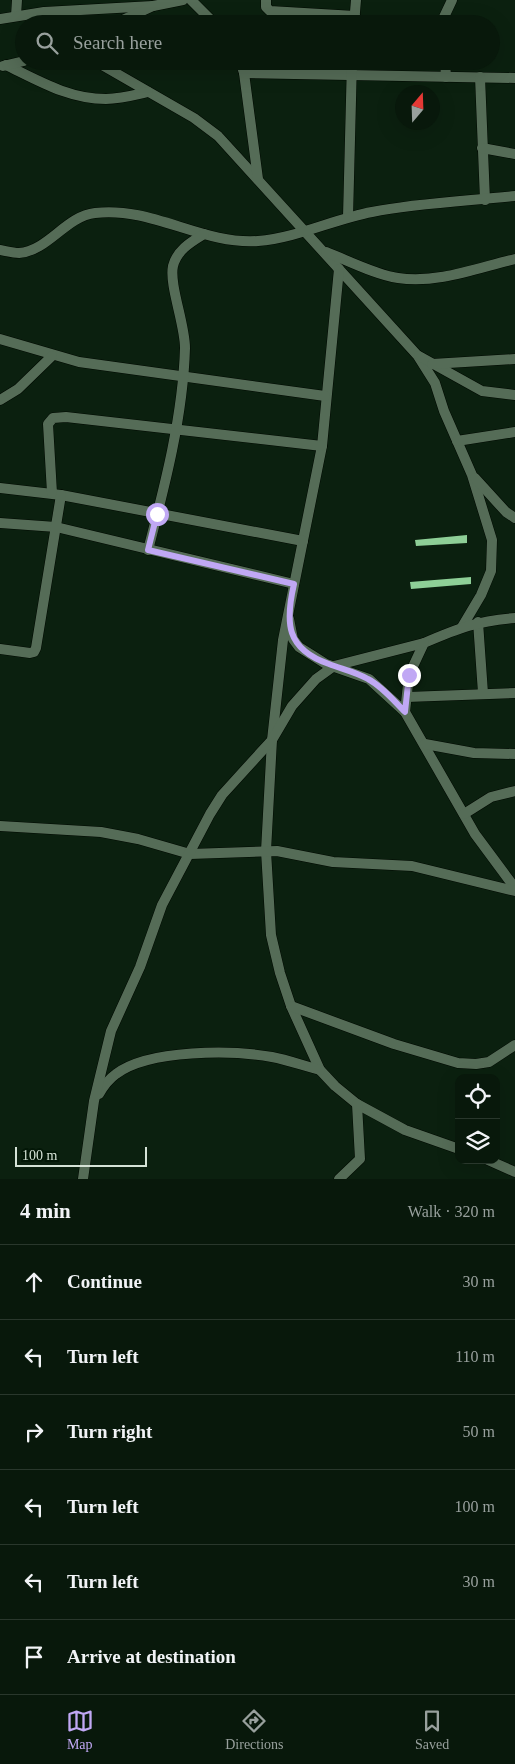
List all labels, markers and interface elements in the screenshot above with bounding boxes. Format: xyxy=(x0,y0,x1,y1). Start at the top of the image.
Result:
search box xyxy=(15,15,500,70)
icon: search xyxy=(33,29,61,57)
text: Search here xyxy=(73,32,162,53)
north arrow xyxy=(395,85,440,130)
route start xyxy=(146,503,169,526)
route end xyxy=(398,664,421,687)
map controls xyxy=(455,1074,500,1164)
button: locate xyxy=(455,1074,500,1119)
button: layers xyxy=(455,1119,500,1164)
scale bar xyxy=(15,1144,148,1167)
text: 100 m xyxy=(22,1148,57,1163)
text: 4 min xyxy=(20,1199,71,1223)
text: Walk · 320 m xyxy=(408,1203,495,1220)
icon: ahead xyxy=(20,1268,48,1296)
text: Continue xyxy=(67,1271,142,1292)
text: 30 m xyxy=(463,1273,495,1290)
icon: left xyxy=(20,1343,48,1371)
text: Turn left xyxy=(67,1346,139,1367)
text: 110 m xyxy=(455,1348,495,1365)
icon: right xyxy=(20,1418,48,1446)
text: Turn right xyxy=(67,1421,152,1442)
text: 50 m xyxy=(463,1423,495,1440)
icon: left xyxy=(20,1493,48,1521)
text: Turn left xyxy=(67,1496,139,1517)
text: 100 m xyxy=(455,1498,495,1515)
icon: left xyxy=(20,1568,48,1596)
text: Turn left xyxy=(67,1571,139,1592)
text: 30 m xyxy=(463,1573,495,1590)
icon: arrive xyxy=(20,1643,48,1671)
text: Arrive at destination xyxy=(67,1646,236,1667)
tab: Map xyxy=(66,1707,94,1753)
tab: Directions xyxy=(225,1707,284,1753)
tab: Saved xyxy=(415,1707,449,1753)

